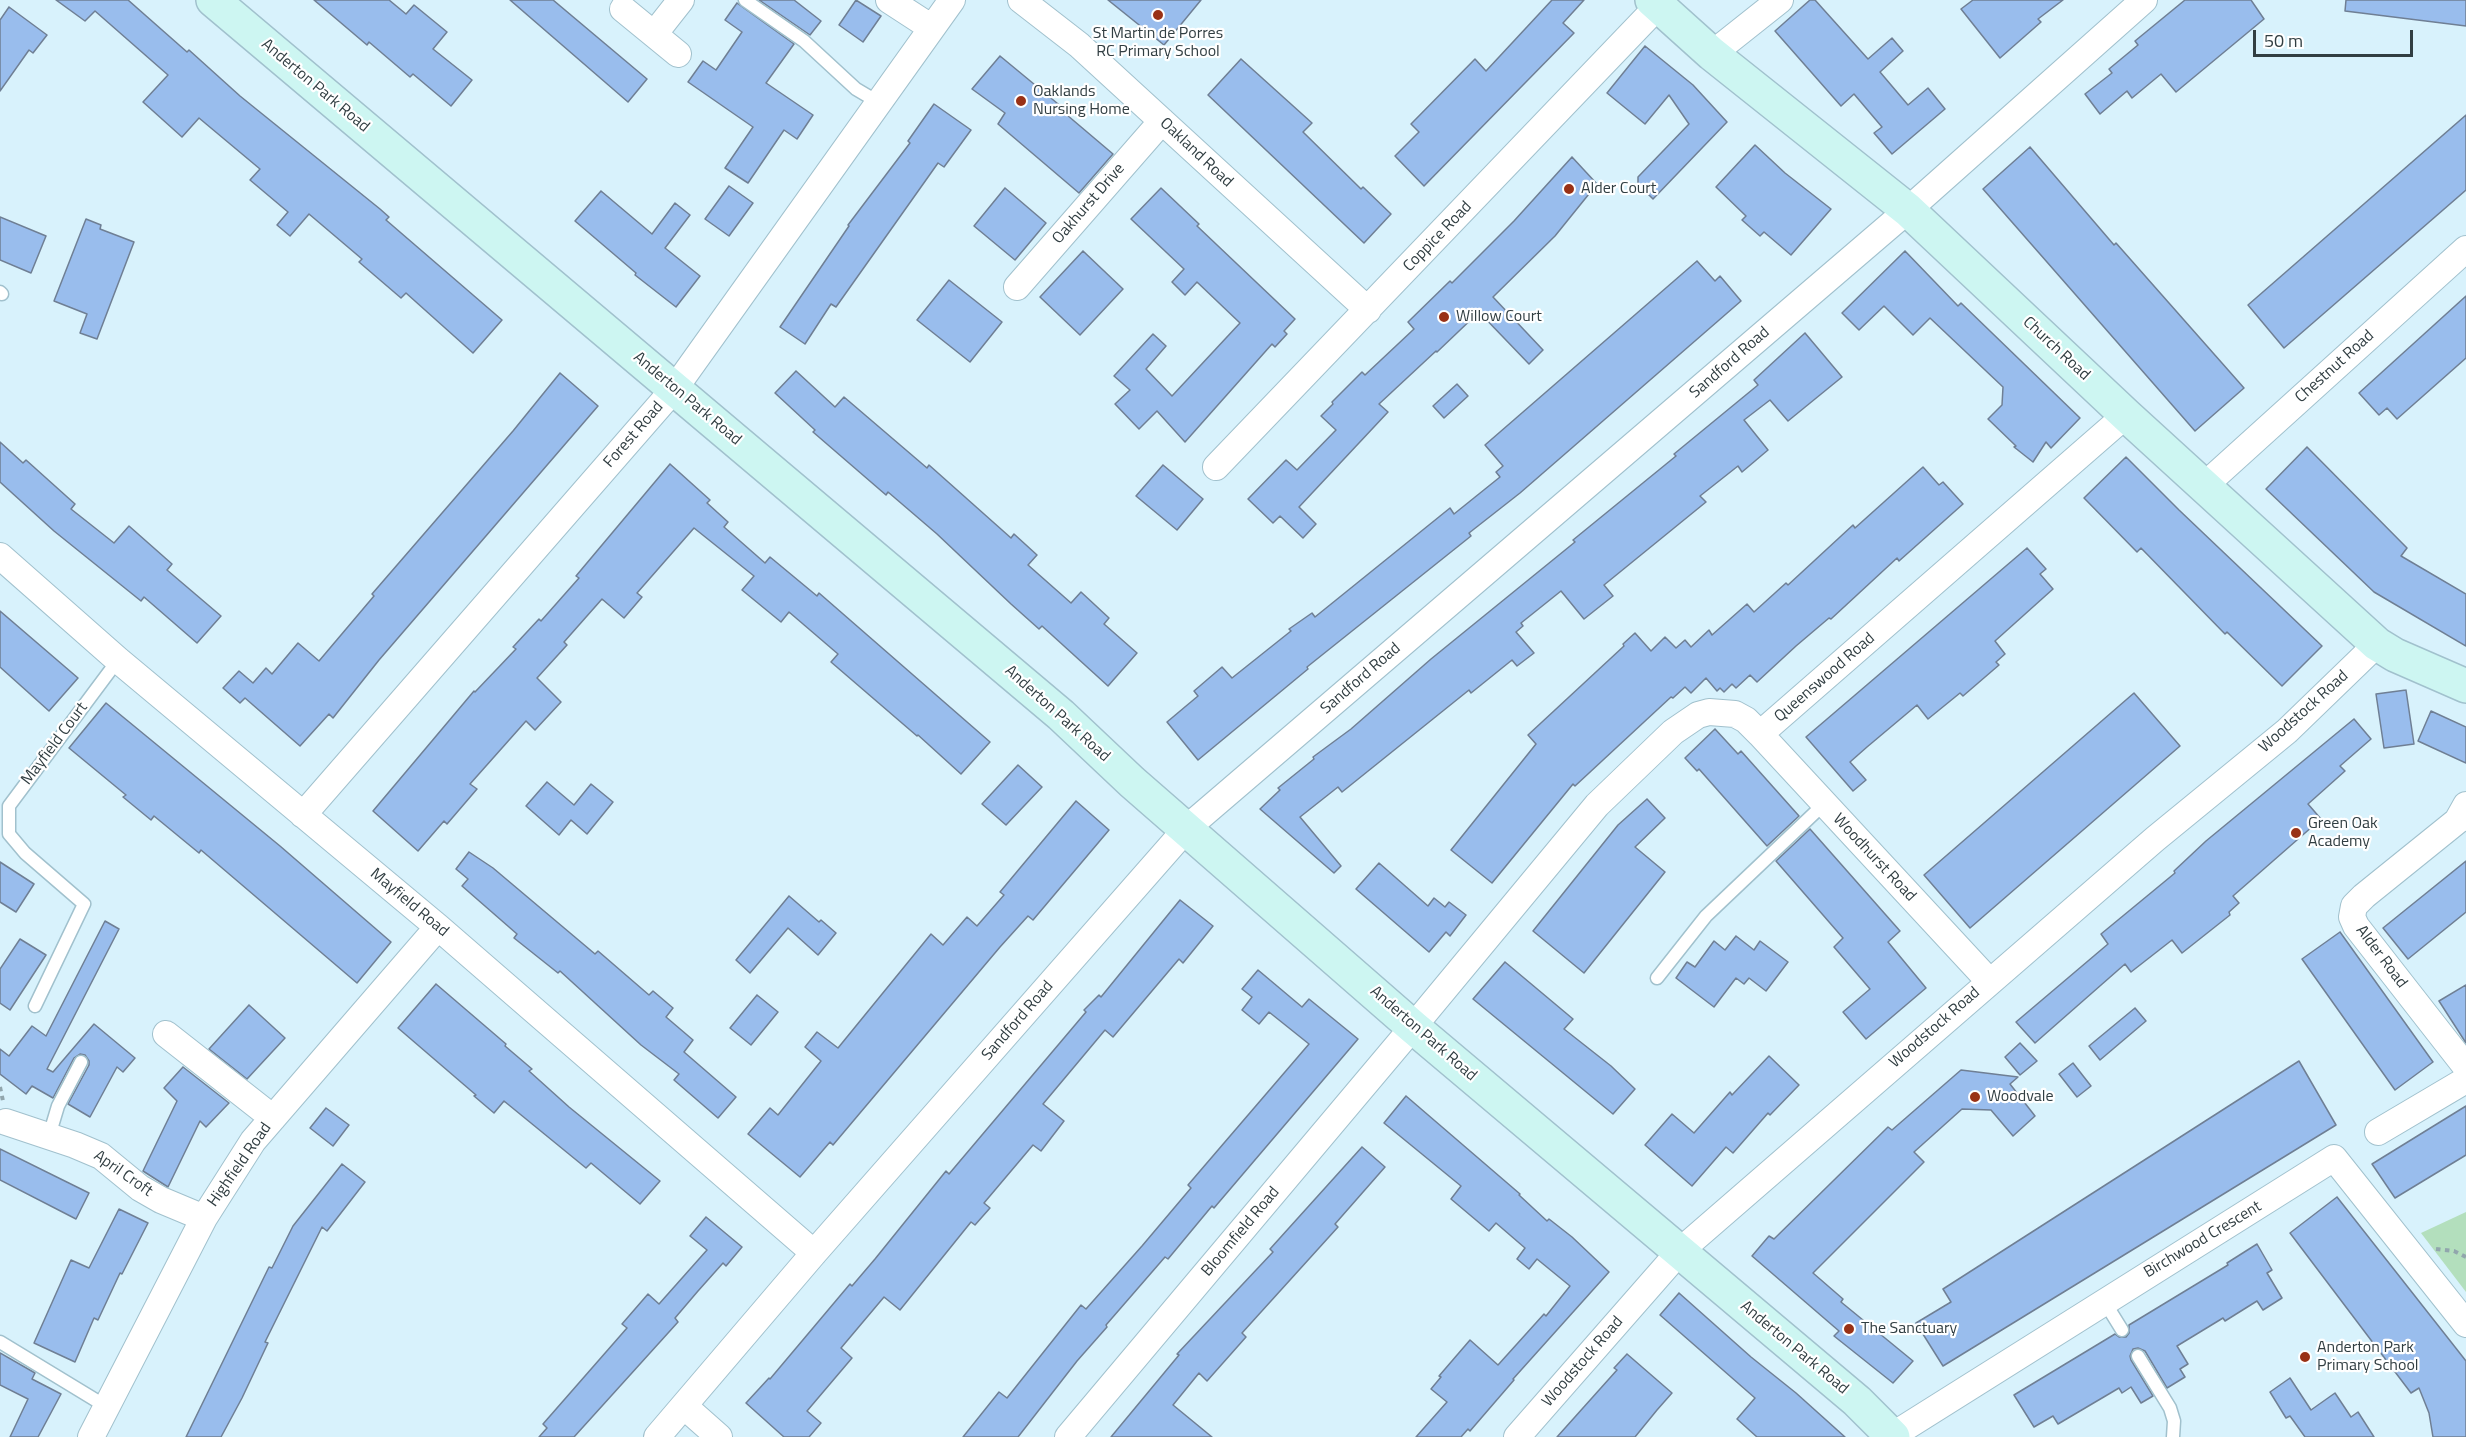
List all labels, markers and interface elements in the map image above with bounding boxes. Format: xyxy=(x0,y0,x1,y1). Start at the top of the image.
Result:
marker: St Martin de Porres RC Primary School xyxy=(1151,8,1165,22)
scale bar xyxy=(2256,18,2416,56)
place label: St Martin de Porres RC Primary School xyxy=(1093,24,1223,62)
text: 50 m xyxy=(2264,27,2303,54)
street label: Anderton Park Road xyxy=(257,35,373,137)
place label: Oaklands Nursing Home xyxy=(1033,82,1130,120)
marker: Oaklands Nursing Home xyxy=(1014,94,1028,108)
street label: Oakland Road xyxy=(1155,114,1237,192)
street label: Oakhurst Drive xyxy=(1049,160,1129,248)
place label: Alder Court xyxy=(1581,179,1656,199)
marker: Alder Court xyxy=(1562,182,1576,196)
street label: Coppice Road xyxy=(1400,198,1476,276)
place label: Willow Court xyxy=(1456,307,1542,327)
marker: Willow Court xyxy=(1437,310,1451,324)
street label: Church Road xyxy=(2018,313,2094,385)
street label: Sandford Road xyxy=(1686,323,1774,403)
street label: Chestnut Road xyxy=(2292,327,2378,407)
street label: Anderton Park Road xyxy=(629,348,745,450)
street label: Forest Road xyxy=(600,398,668,472)
street label: Queenswood Road xyxy=(1771,629,1879,727)
street label: Sandford Road xyxy=(1317,639,1405,719)
street label: Anderton Park Road xyxy=(1000,662,1114,766)
street label: Woodstock Road xyxy=(2255,667,2353,757)
street label: Mayfield Court xyxy=(18,699,92,789)
street label: Woodhurst Road xyxy=(1828,810,1920,906)
place label: Green Oak Academy xyxy=(2308,814,2378,852)
marker: Green Oak Academy xyxy=(2289,826,2303,840)
street label: Mayfield Road xyxy=(366,865,452,941)
street label: Alder Road xyxy=(2351,922,2411,992)
street label: Sandford Road xyxy=(978,977,1058,1065)
street label: Anderton Park Road xyxy=(1366,982,1480,1086)
street label: Woodstock Road xyxy=(1886,984,1984,1072)
place label: Woodvale xyxy=(1987,1087,2054,1107)
marker: Woodvale xyxy=(1968,1090,1982,1104)
street label: Highfield Road xyxy=(204,1119,276,1211)
street label: April Croft xyxy=(90,1147,156,1201)
street label: Bloomfield Road xyxy=(1198,1183,1284,1281)
street label: Birchwood Crescent xyxy=(2141,1197,2265,1283)
street label: Anderton Park Road xyxy=(1736,1297,1852,1399)
street label: Woodstock Road xyxy=(1539,1313,1627,1411)
place label: The Sanctuary xyxy=(1861,1319,1957,1339)
marker: The Sanctuary xyxy=(1842,1322,1856,1336)
place label: Anderton Park Primary School xyxy=(2317,1338,2419,1376)
marker: Anderton Park Primary School xyxy=(2298,1350,2312,1364)

